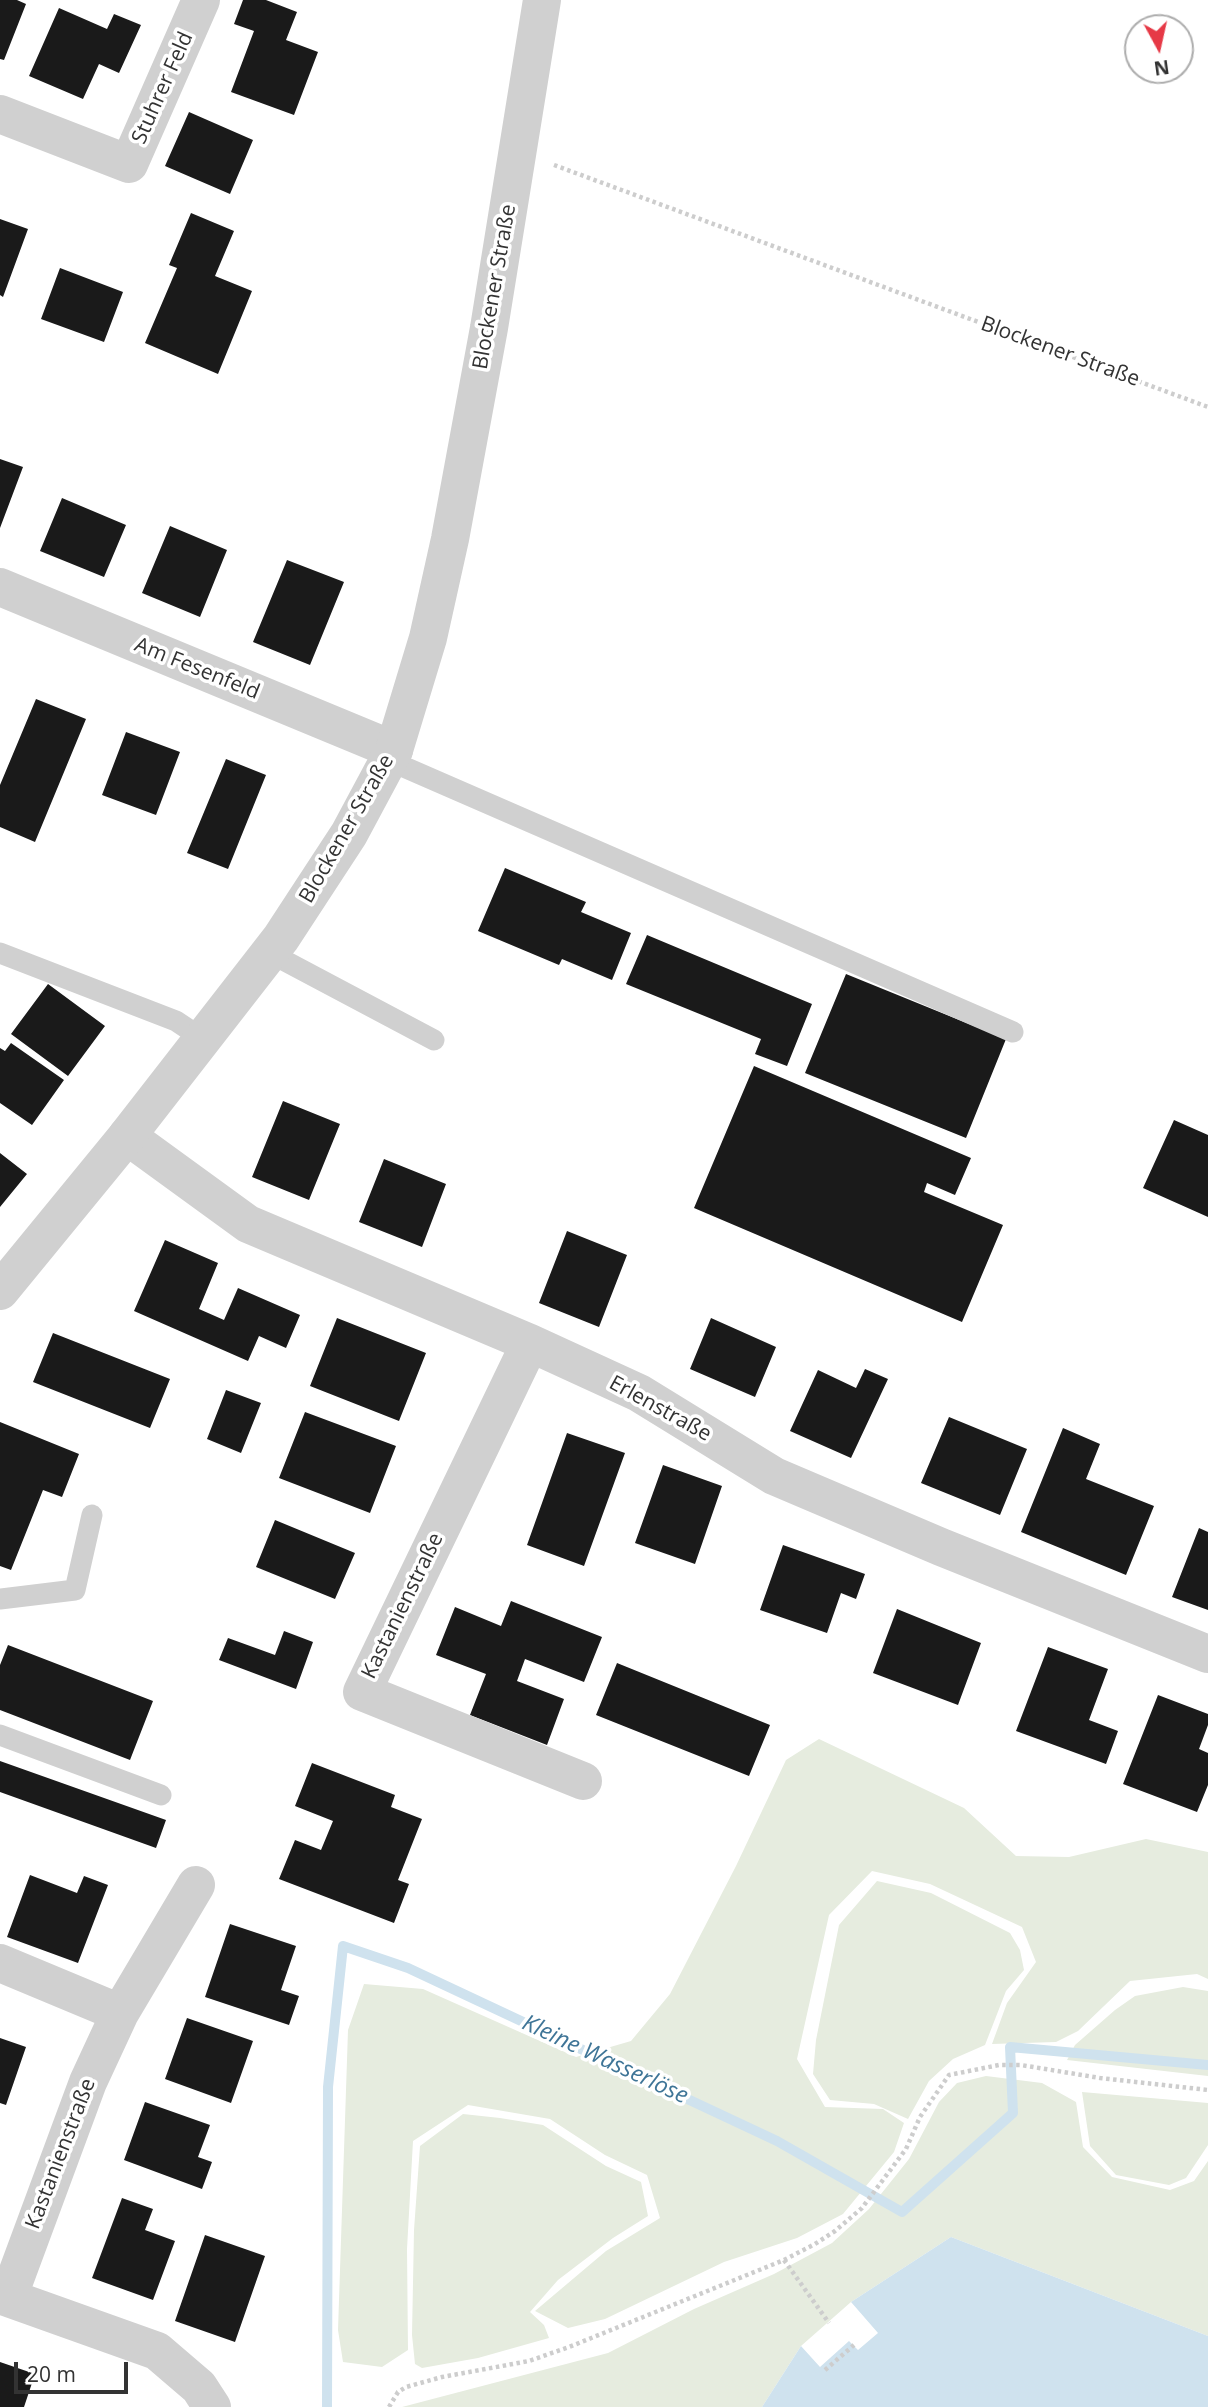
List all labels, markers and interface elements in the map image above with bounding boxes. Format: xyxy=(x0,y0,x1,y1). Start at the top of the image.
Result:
north arrow xyxy=(1124,14,1194,84)
street label: Stuhrer Feld xyxy=(127,28,199,148)
text: N xyxy=(1152,54,1171,82)
street label: Blockener Straße xyxy=(468,202,522,372)
street label: Blockener Straße xyxy=(977,312,1143,392)
street label: Am Fesenfeld xyxy=(131,633,263,705)
street label: Blockener Straße xyxy=(294,750,400,908)
street label: Erlenstraße xyxy=(605,1371,715,1447)
street label: Kastanienstraße xyxy=(357,1529,449,1683)
water label: Kleine Wasserlöse xyxy=(518,2010,692,2110)
street label: Kastanienstraße xyxy=(21,2075,101,2233)
scale bar xyxy=(18,2348,131,2392)
text: 20 m xyxy=(27,2360,76,2388)

